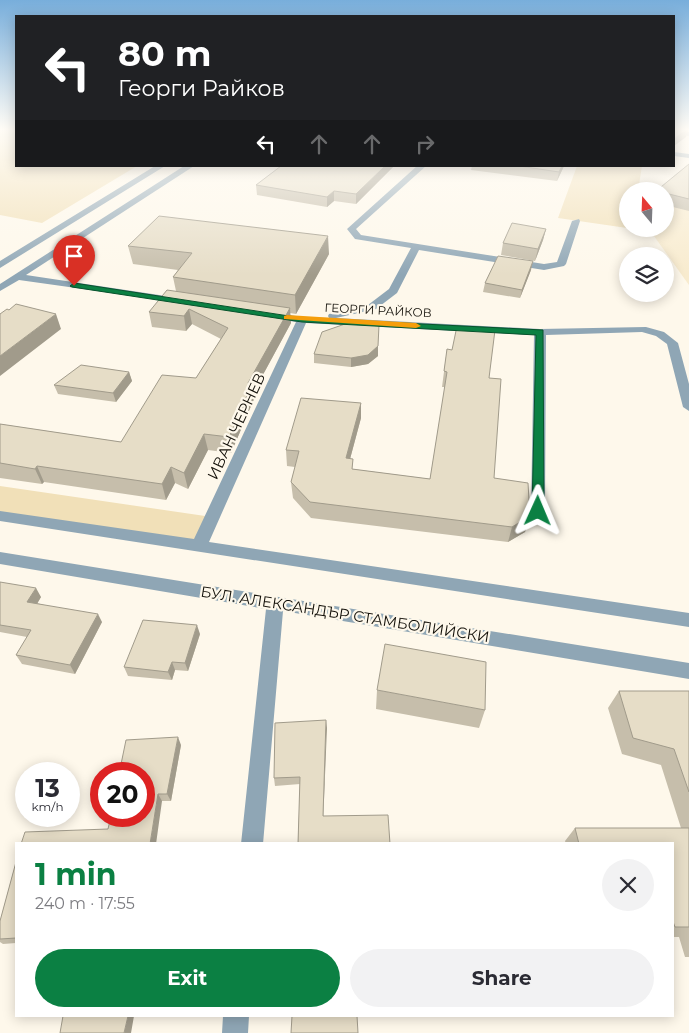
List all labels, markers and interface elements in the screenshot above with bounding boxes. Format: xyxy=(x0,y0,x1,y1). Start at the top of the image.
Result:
text: 80 m xyxy=(118,32,212,75)
icon: left xyxy=(35,35,100,100)
text: Георги Райков xyxy=(118,75,285,102)
icon: left xyxy=(252,130,280,158)
icon: ahead xyxy=(305,130,333,158)
icon: ahead xyxy=(358,130,386,158)
icon: right xyxy=(411,130,439,158)
north arrow xyxy=(619,182,674,238)
map controls xyxy=(619,182,674,302)
pin xyxy=(53,235,95,286)
icon: arrive xyxy=(60,242,88,270)
button: layers xyxy=(619,247,674,302)
street label: ГЕОРГИ РАЙКОВ xyxy=(324,300,432,320)
street label: ИВАН ЧЕРНЕВ xyxy=(203,370,269,482)
position arrow xyxy=(511,484,563,536)
street label: БУЛ. АЛЕКСАНДЪР СТАМБОЛИЙСКИ xyxy=(199,582,491,646)
speed limit sign: 20 xyxy=(90,762,155,827)
text: 13 xyxy=(35,773,60,803)
text: km/h xyxy=(31,799,64,814)
text: 1 min xyxy=(35,856,116,893)
button: close xyxy=(602,859,654,911)
text: 240 m · 17:55 xyxy=(35,894,135,913)
button: Exit xyxy=(35,949,340,1007)
button: Share xyxy=(350,949,654,1007)

